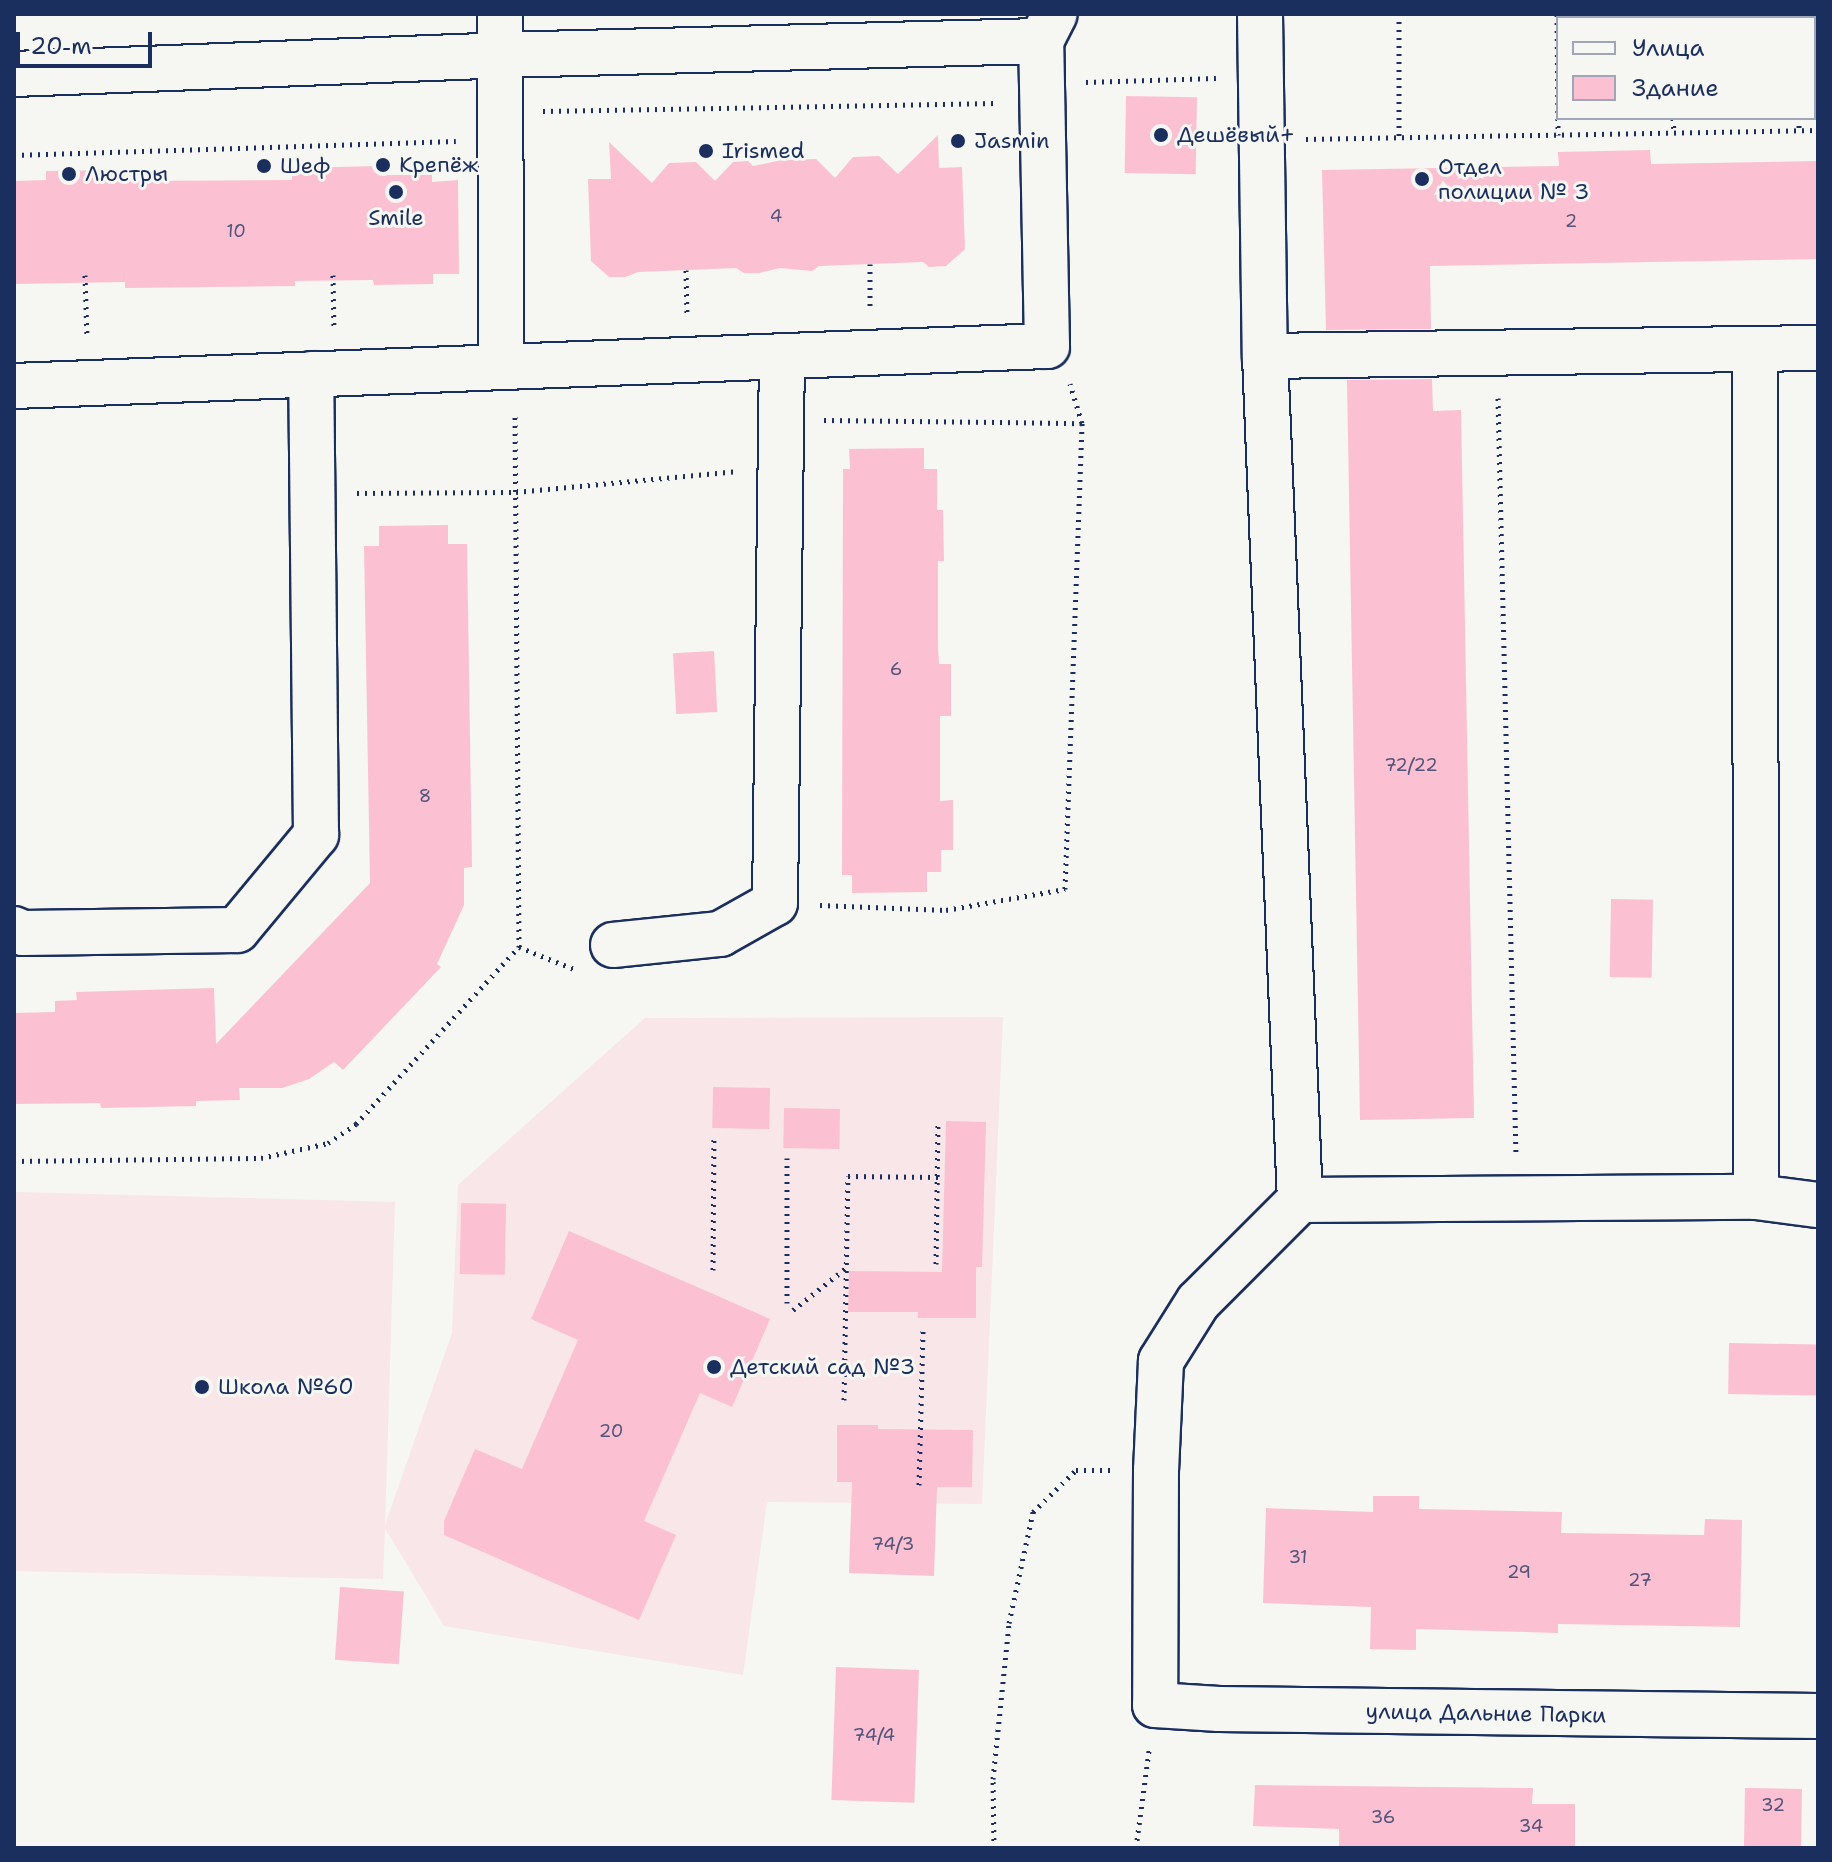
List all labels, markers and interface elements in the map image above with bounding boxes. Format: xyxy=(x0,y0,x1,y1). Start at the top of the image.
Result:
scale bar xyxy=(20,16,156,66)
legend xyxy=(1556,16,1816,120)
text: 20 m xyxy=(30,30,92,62)
text: Улица xyxy=(1632,32,1705,64)
text: Здание xyxy=(1632,72,1719,104)
place label: Дешёвый+ xyxy=(1177,122,1295,148)
marker: Дешёвый+ xyxy=(1152,126,1170,144)
place label: Jasmin xyxy=(974,128,1049,154)
marker: Jasmin xyxy=(949,132,967,150)
place label: Irismed xyxy=(722,138,804,164)
marker: Irismed xyxy=(697,142,715,160)
place label: Крепёж xyxy=(399,152,478,178)
place label: Шеф xyxy=(280,153,330,179)
place label: Отдел полиции № 3 xyxy=(1438,153,1589,204)
marker: Крепёж xyxy=(374,156,392,174)
marker: Шеф xyxy=(255,157,273,175)
place label: Люстры xyxy=(85,161,168,187)
marker: Люстры xyxy=(60,165,78,183)
marker: Отдел полиции № 3 xyxy=(1413,170,1431,188)
marker: Smile xyxy=(387,183,405,201)
place label: Smile xyxy=(368,205,424,231)
house number: 4 xyxy=(770,205,782,227)
house number: 2 xyxy=(1565,210,1577,232)
house number: 10 xyxy=(226,220,246,242)
house number: 6 xyxy=(890,658,902,680)
house number: 72/22 xyxy=(1384,754,1438,776)
house number: 8 xyxy=(419,785,431,807)
place label: Детский сад №3 xyxy=(730,1354,915,1380)
marker: Детский сад №3 xyxy=(705,1358,723,1376)
place label: Школа №60 xyxy=(218,1374,354,1400)
marker: Школа №60 xyxy=(193,1378,211,1396)
house number: 20 xyxy=(599,1420,623,1442)
house number: 74/3 xyxy=(872,1533,914,1555)
house number: 31 xyxy=(1288,1546,1308,1568)
house number: 29 xyxy=(1507,1561,1531,1583)
house number: 27 xyxy=(1628,1569,1652,1591)
street label: улица Дальние Парки xyxy=(1365,1698,1607,1728)
house number: 74/4 xyxy=(853,1724,895,1746)
house number: 32 xyxy=(1761,1794,1785,1816)
house number: 36 xyxy=(1371,1806,1395,1828)
house number: 34 xyxy=(1519,1815,1543,1837)

